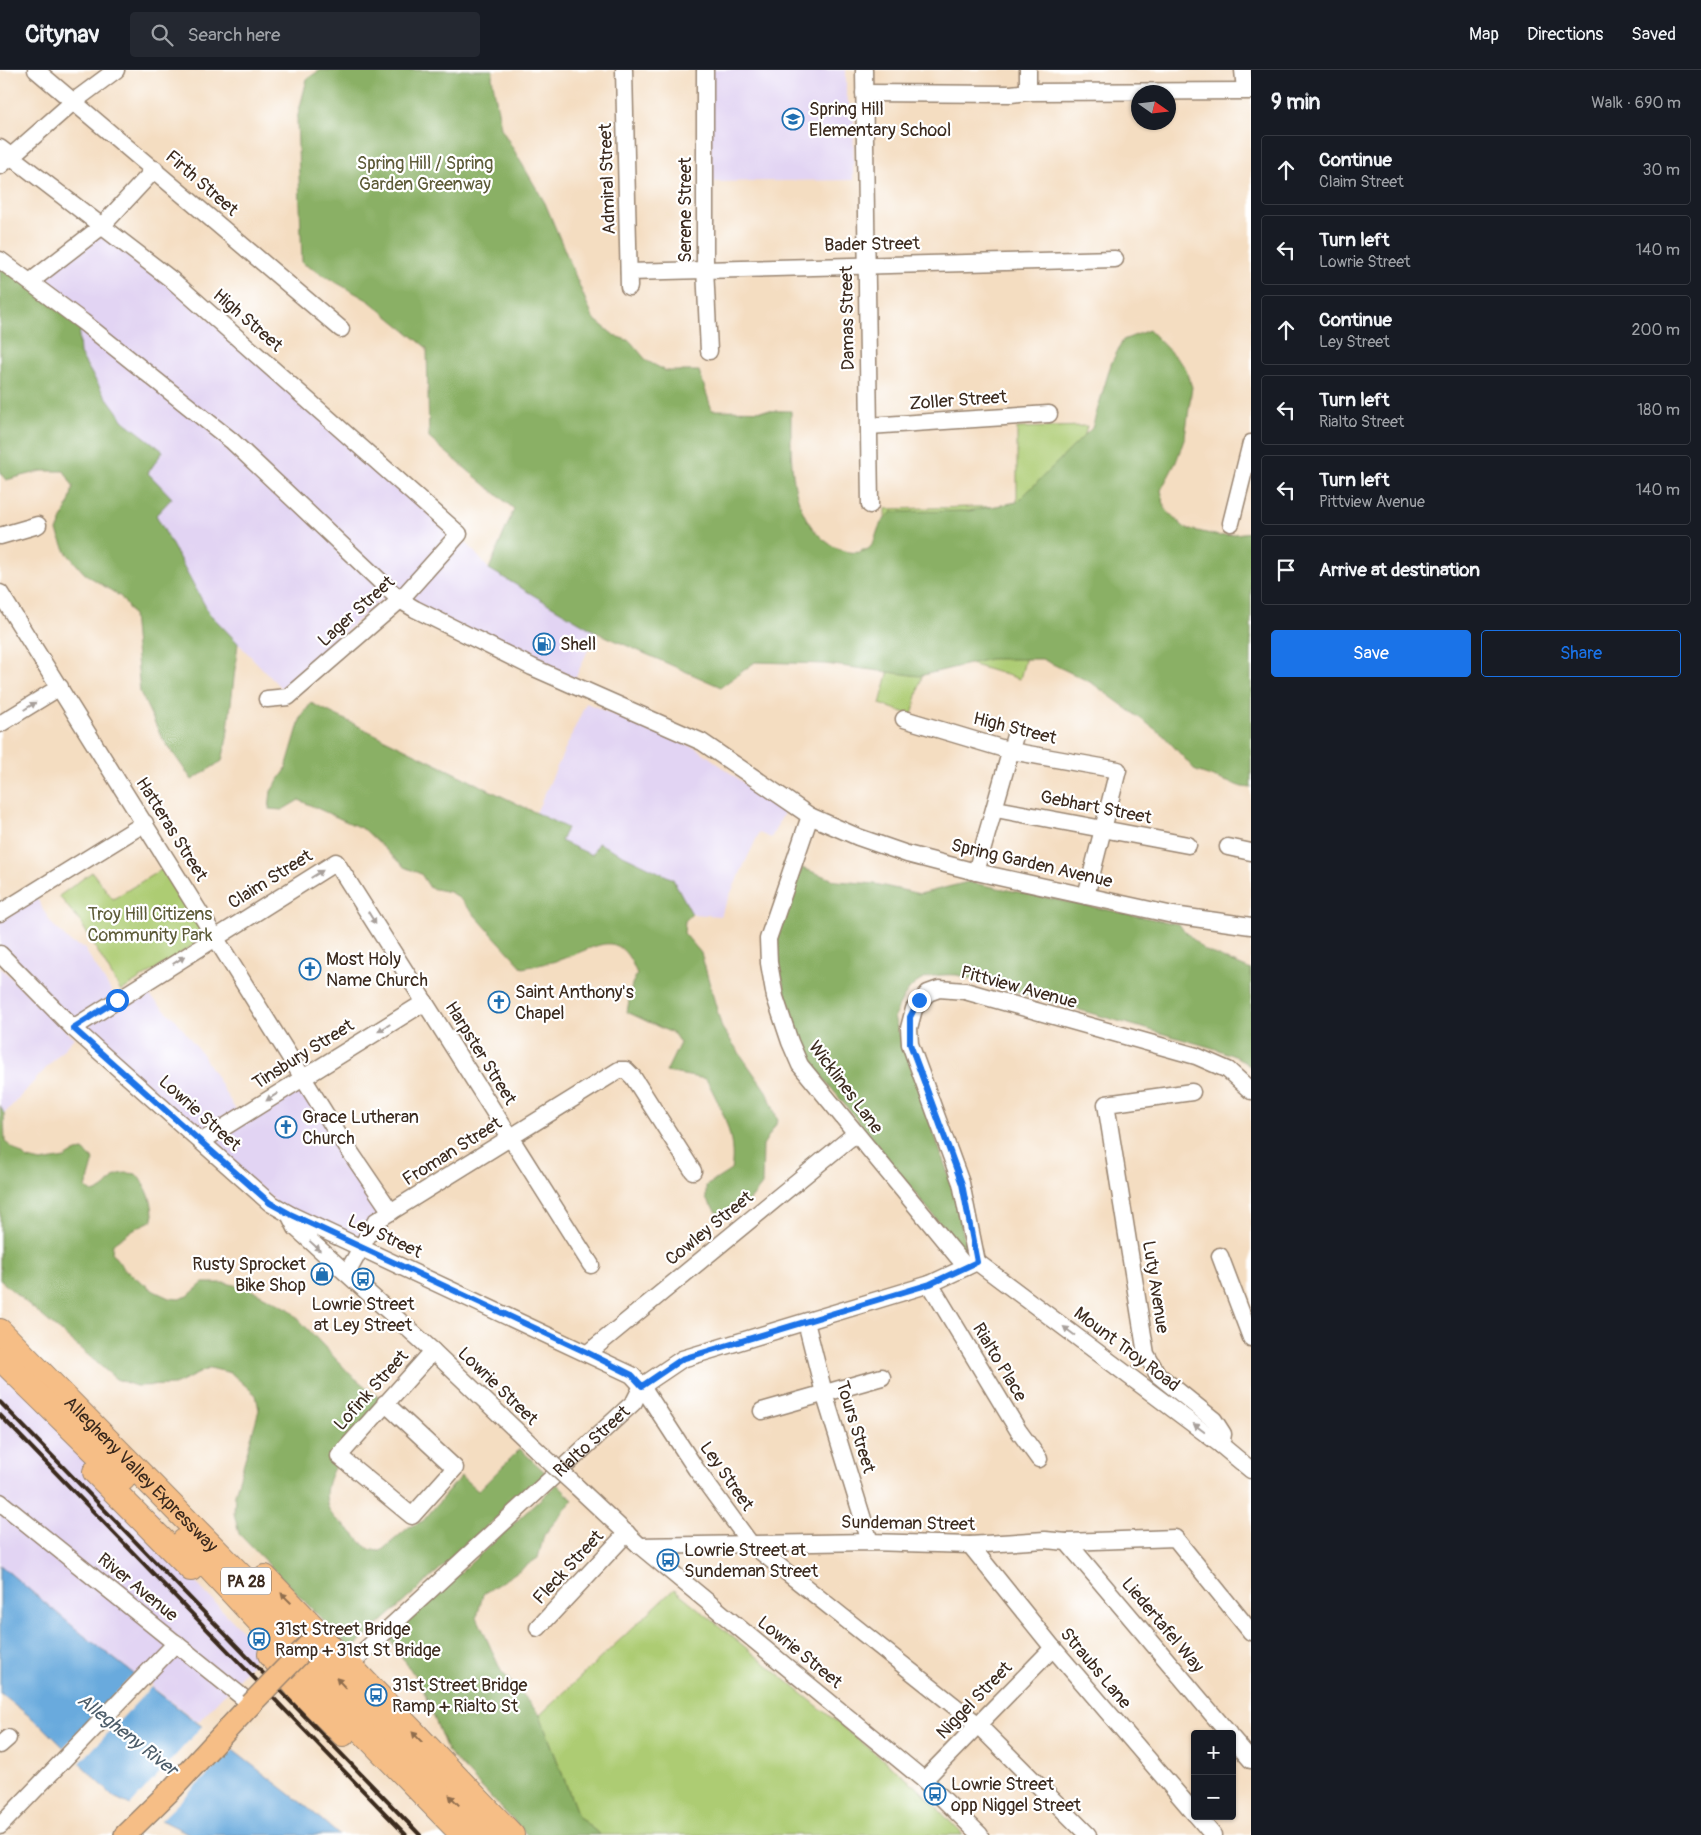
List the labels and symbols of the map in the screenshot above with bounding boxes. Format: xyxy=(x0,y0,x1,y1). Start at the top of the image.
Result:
north arrow xyxy=(1131,85,1176,130)
place label: Spring Hill Elementary School xyxy=(809,98,951,142)
school or university icon: Spring Hill Elementary School xyxy=(781,107,805,131)
street label: Admiral Street xyxy=(594,122,621,235)
street label: Firth Street xyxy=(161,146,243,222)
park label: Spring Hill / Spring Garden Greenway xyxy=(357,152,493,196)
street label: Serene Street xyxy=(674,156,697,263)
street label: Bader Street xyxy=(824,232,921,257)
street label: Damas Street xyxy=(835,265,860,371)
street label: High Street xyxy=(208,284,288,357)
street label: Zoller Street xyxy=(908,386,1008,415)
street label: Lager Street xyxy=(313,570,400,652)
fuel station icon: Shell xyxy=(532,632,556,656)
place label: Shell xyxy=(560,633,596,656)
one-way arrow xyxy=(23,701,36,710)
street label: High Street xyxy=(971,707,1060,750)
street label: Hatteras Street xyxy=(131,773,213,886)
street label: Gebhart Street xyxy=(1038,785,1154,830)
street label: Spring Garden Avenue xyxy=(949,834,1115,893)
street label: Claim Street xyxy=(224,844,317,914)
one-way arrow xyxy=(311,869,324,878)
park label: Troy Hill Citizens Community Park xyxy=(87,903,213,947)
one-way arrow xyxy=(367,911,376,925)
place label: Most Holy Name Church xyxy=(326,948,428,992)
one-way arrow xyxy=(173,955,186,965)
church icon: Most Holy Name Church xyxy=(298,957,322,981)
street label: Pittview Avenue xyxy=(958,961,1080,1014)
place label: Saint Anthony's Chapel xyxy=(515,981,634,1025)
route start xyxy=(106,989,129,1012)
route end xyxy=(908,989,931,1012)
church icon: Saint Anthony's Chapel xyxy=(487,990,511,1014)
street label: Harpster Street xyxy=(440,997,522,1110)
street label: Tinsbury Street xyxy=(248,1014,359,1095)
one-way arrow xyxy=(377,1023,390,1032)
street label: Wicklines Lane xyxy=(803,1036,888,1138)
street label: Lowrie Street xyxy=(154,1070,246,1157)
one-way arrow xyxy=(265,1093,278,1102)
place label: Grace Lutheran Church xyxy=(302,1106,419,1150)
street label: Froman Street xyxy=(398,1111,507,1191)
church icon: Grace Lutheran Church xyxy=(274,1115,298,1139)
street label: Cowley Street xyxy=(661,1186,758,1271)
street label: Ley Street xyxy=(344,1209,426,1264)
street label: Luty Avenue xyxy=(1137,1239,1174,1335)
one-way arrow xyxy=(309,1240,321,1252)
place label: Rusty Sprocket Bike Shop xyxy=(192,1253,307,1297)
shop icon: Rusty Sprocket Bike Shop xyxy=(310,1262,334,1286)
bus stop icon: Lowrie Street at Ley Street xyxy=(351,1267,375,1291)
place label: Lowrie Street at Ley Street xyxy=(311,1293,415,1337)
street label: Mount Troy Road xyxy=(1069,1302,1184,1397)
street label: Rialto Place xyxy=(967,1319,1032,1406)
one-way arrow xyxy=(1062,1326,1076,1336)
street label: Lowrie Street xyxy=(453,1342,543,1431)
street label: Lofink Street xyxy=(329,1345,414,1435)
street label: Tours Street xyxy=(831,1378,881,1477)
street label: Allegheny Valley Expressway xyxy=(59,1392,223,1558)
street label: Rialto Street xyxy=(549,1400,635,1483)
one-way arrow xyxy=(1193,1423,1206,1434)
street label: Ley Street xyxy=(694,1437,759,1516)
street label: Sundeman Street xyxy=(841,1511,976,1536)
street label: Fleck Street xyxy=(528,1525,609,1609)
place label: Lowrie Street at Sundeman Street xyxy=(684,1539,819,1583)
street label: River Avenue xyxy=(93,1548,183,1627)
bus stop icon: Lowrie Street at Sundeman Street xyxy=(656,1548,680,1572)
road number: PA 28 xyxy=(221,1568,271,1594)
street label: Liedertafel Way xyxy=(1116,1573,1209,1678)
one-way arrow xyxy=(280,1592,292,1604)
street label: Lowrie Street xyxy=(752,1611,848,1694)
place label: 31st Street Bridge Ramp + 31st St Bridge xyxy=(275,1618,441,1662)
street label: Straubs Lane xyxy=(1055,1623,1136,1714)
bus stop icon: 31st Street Bridge Ramp + 31st St Bridge xyxy=(247,1627,271,1651)
street label: Niggel Street xyxy=(932,1656,1018,1744)
place label: 31st Street Bridge Ramp + Rialto St xyxy=(392,1674,528,1718)
one-way arrow xyxy=(335,1677,347,1689)
bus stop icon: 31st Street Bridge Ramp + Rialto St xyxy=(364,1683,388,1707)
water label: Allegheny River xyxy=(72,1688,184,1783)
one-way arrow xyxy=(411,1732,423,1744)
place label: Lowrie Street opp Niggel Street xyxy=(951,1773,1082,1817)
bus stop icon: Lowrie Street opp Niggel Street xyxy=(923,1782,947,1806)
one-way arrow xyxy=(448,1794,460,1806)

